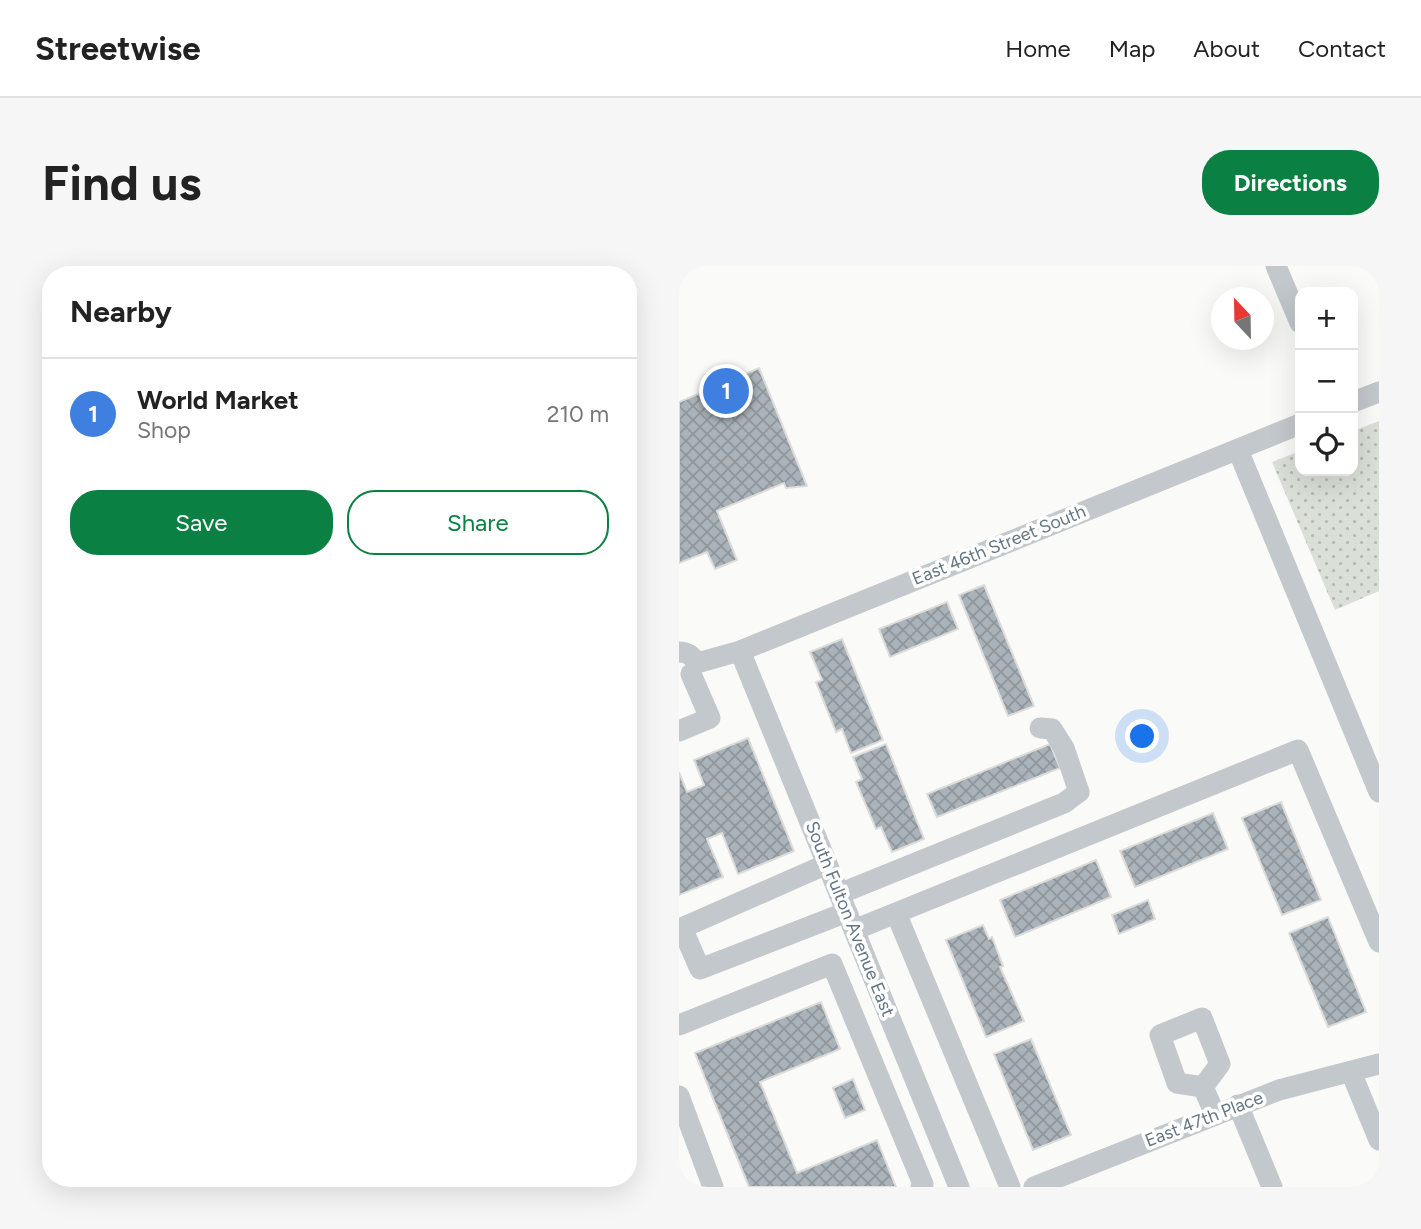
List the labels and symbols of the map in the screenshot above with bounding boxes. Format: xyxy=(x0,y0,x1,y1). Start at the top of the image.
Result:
north arrow xyxy=(1211,287,1274,350)
pin: 1 xyxy=(703,365,749,417)
street label: East 46th Street South xyxy=(909,500,1089,590)
your location xyxy=(1125,719,1159,753)
street label: South Fulton Avenue East xyxy=(801,818,899,1020)
street label: East 47th Place xyxy=(1142,1086,1266,1152)

